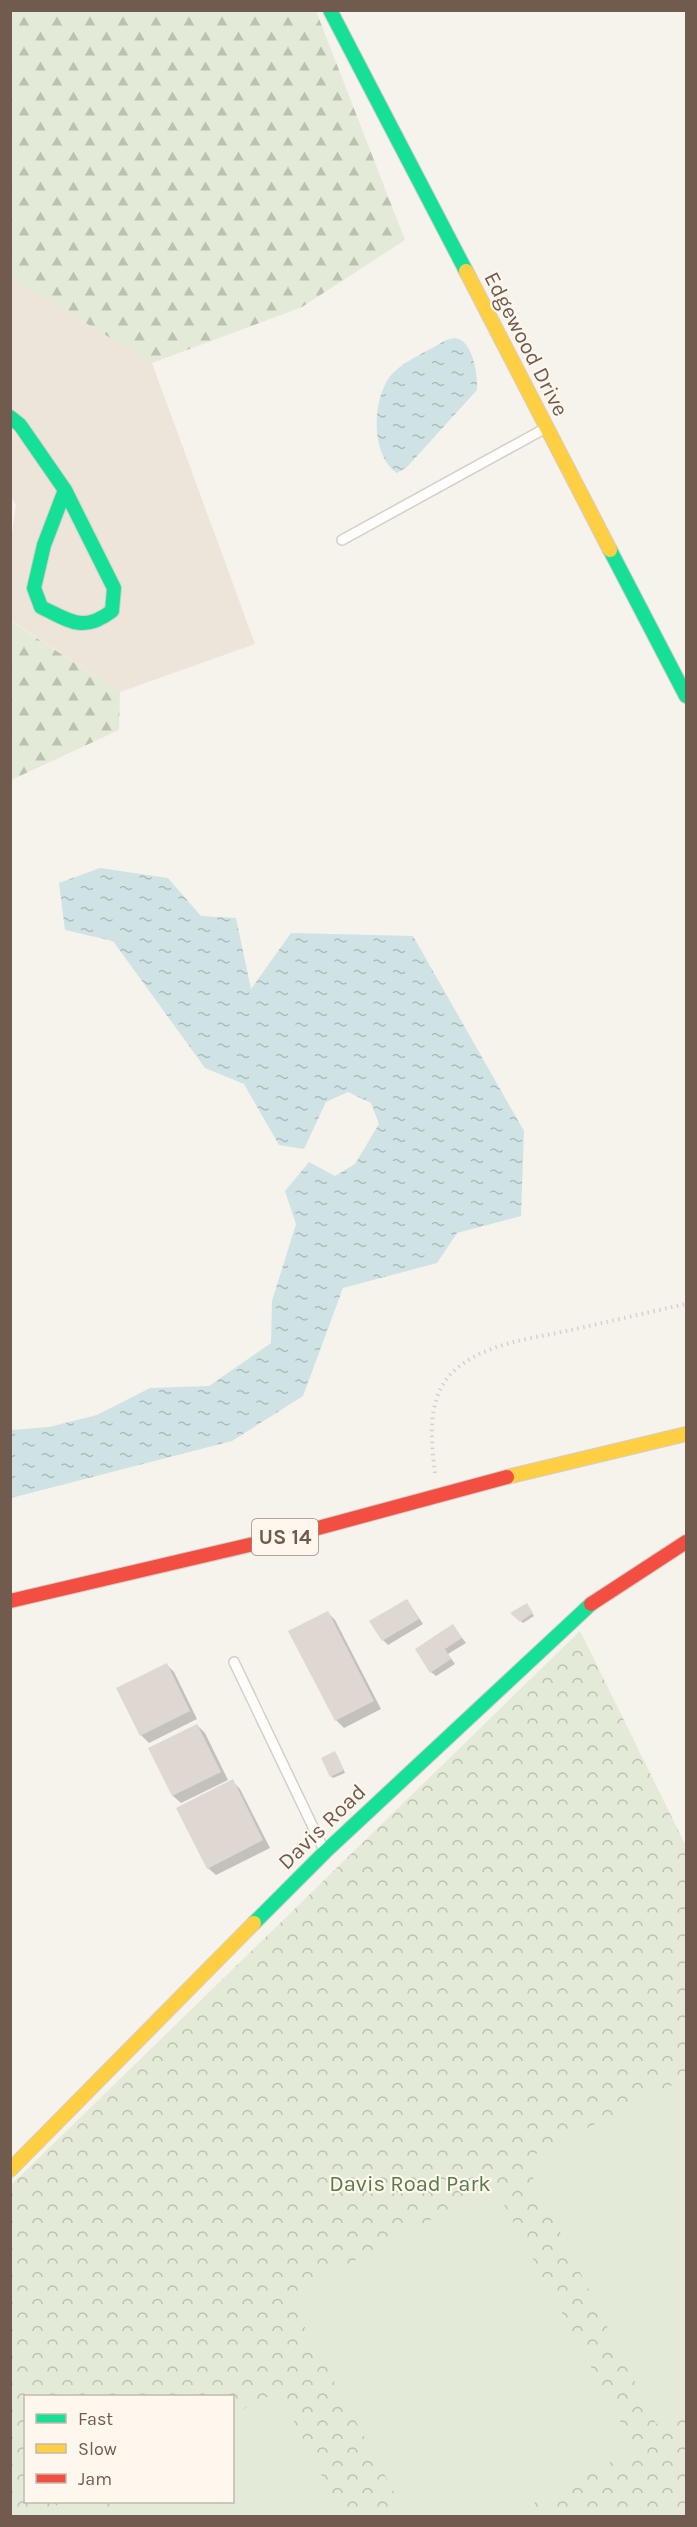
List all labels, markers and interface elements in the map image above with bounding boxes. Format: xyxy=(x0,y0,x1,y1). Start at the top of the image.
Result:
street label: Edgewood Drive xyxy=(478,267,574,421)
road number: US 14 xyxy=(252,1519,318,1555)
street label: Davis Road xyxy=(273,1779,371,1875)
park label: Davis Road Park xyxy=(329,2171,491,2197)
legend xyxy=(24,2395,234,2503)
text: Fast xyxy=(78,2408,113,2430)
text: Slow xyxy=(78,2438,117,2460)
text: Jam xyxy=(78,2468,112,2490)

